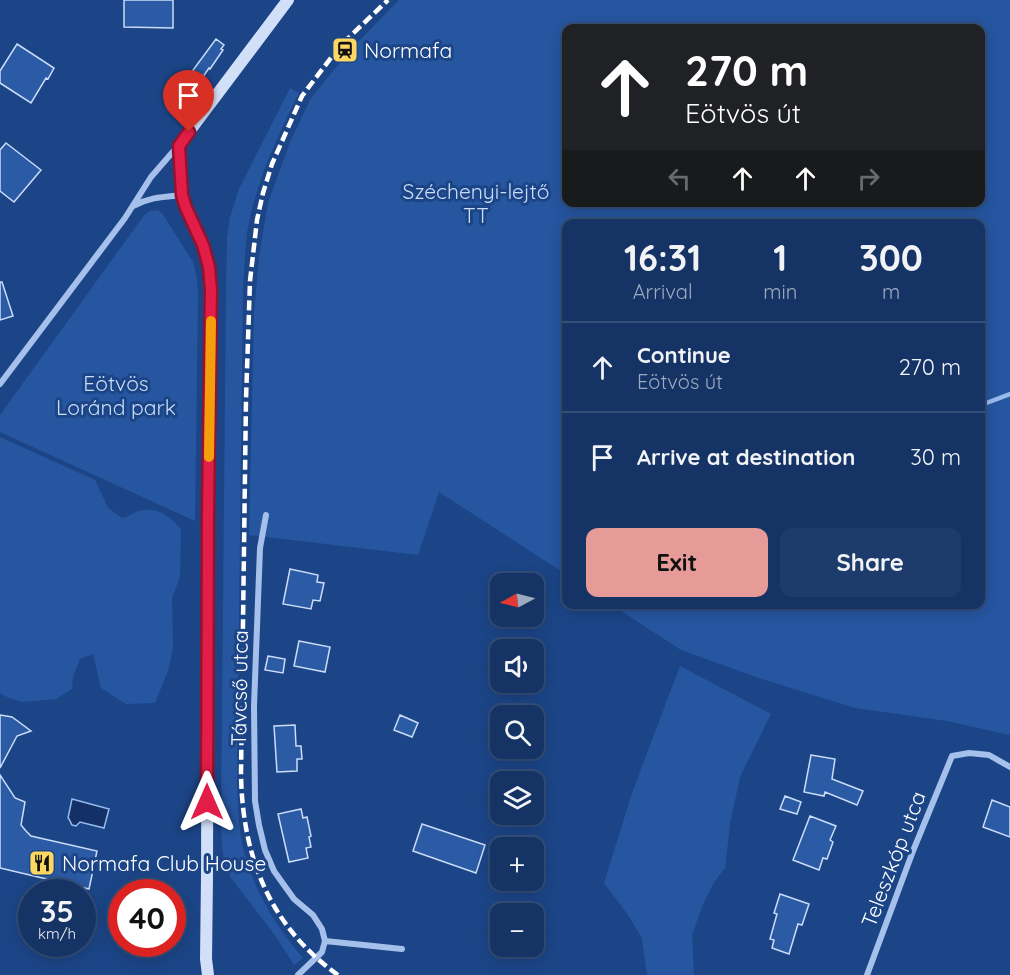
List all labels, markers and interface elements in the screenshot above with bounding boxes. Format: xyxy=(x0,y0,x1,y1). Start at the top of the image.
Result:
station icon: Normafa xyxy=(330,35,360,65)
place label: Normafa xyxy=(364,37,452,63)
text: 270 m xyxy=(685,44,808,97)
icon: ahead xyxy=(586,48,664,126)
pin xyxy=(163,70,214,132)
icon: arrive xyxy=(172,79,205,112)
text: Eötvös út xyxy=(685,96,801,130)
icon: left xyxy=(663,162,696,195)
icon: ahead xyxy=(726,162,759,195)
icon: ahead xyxy=(789,162,822,195)
icon: right xyxy=(852,162,885,195)
park label: Széchenyi-lejtő TT xyxy=(403,178,549,228)
text: 16:31 xyxy=(624,235,701,280)
text: 1 xyxy=(773,235,787,280)
text: 300 xyxy=(859,235,923,280)
text: Arrival xyxy=(633,279,693,304)
text: min xyxy=(763,279,797,304)
text: m xyxy=(882,279,900,304)
text: Continue xyxy=(637,341,731,369)
icon: ahead xyxy=(586,351,619,384)
text: 270 m xyxy=(899,353,961,381)
text: Eötvös út xyxy=(637,369,723,394)
park label: Eötvös Loránd park xyxy=(56,370,176,420)
icon: arrive xyxy=(586,441,619,474)
text: Arrive at destination xyxy=(637,443,855,471)
text: 30 m xyxy=(910,443,961,471)
button: Exit xyxy=(586,528,768,597)
button: Share xyxy=(780,528,961,597)
north arrow xyxy=(490,573,544,627)
map controls xyxy=(490,573,544,957)
street label: Távcső utca xyxy=(225,630,253,746)
button: sound xyxy=(490,639,544,693)
button: search xyxy=(490,705,544,759)
position arrow xyxy=(175,770,239,834)
button: layers xyxy=(490,771,544,825)
street label: Teleszkóp utca xyxy=(855,787,931,931)
button: + xyxy=(490,837,544,891)
restaurant icon: Normafa Club House xyxy=(27,848,57,878)
place label: Normafa Club House xyxy=(62,850,266,876)
speed limit sign: 40 xyxy=(108,879,186,957)
text: 35 xyxy=(40,892,74,930)
button: − xyxy=(490,903,544,957)
text: km/h xyxy=(38,924,76,943)

